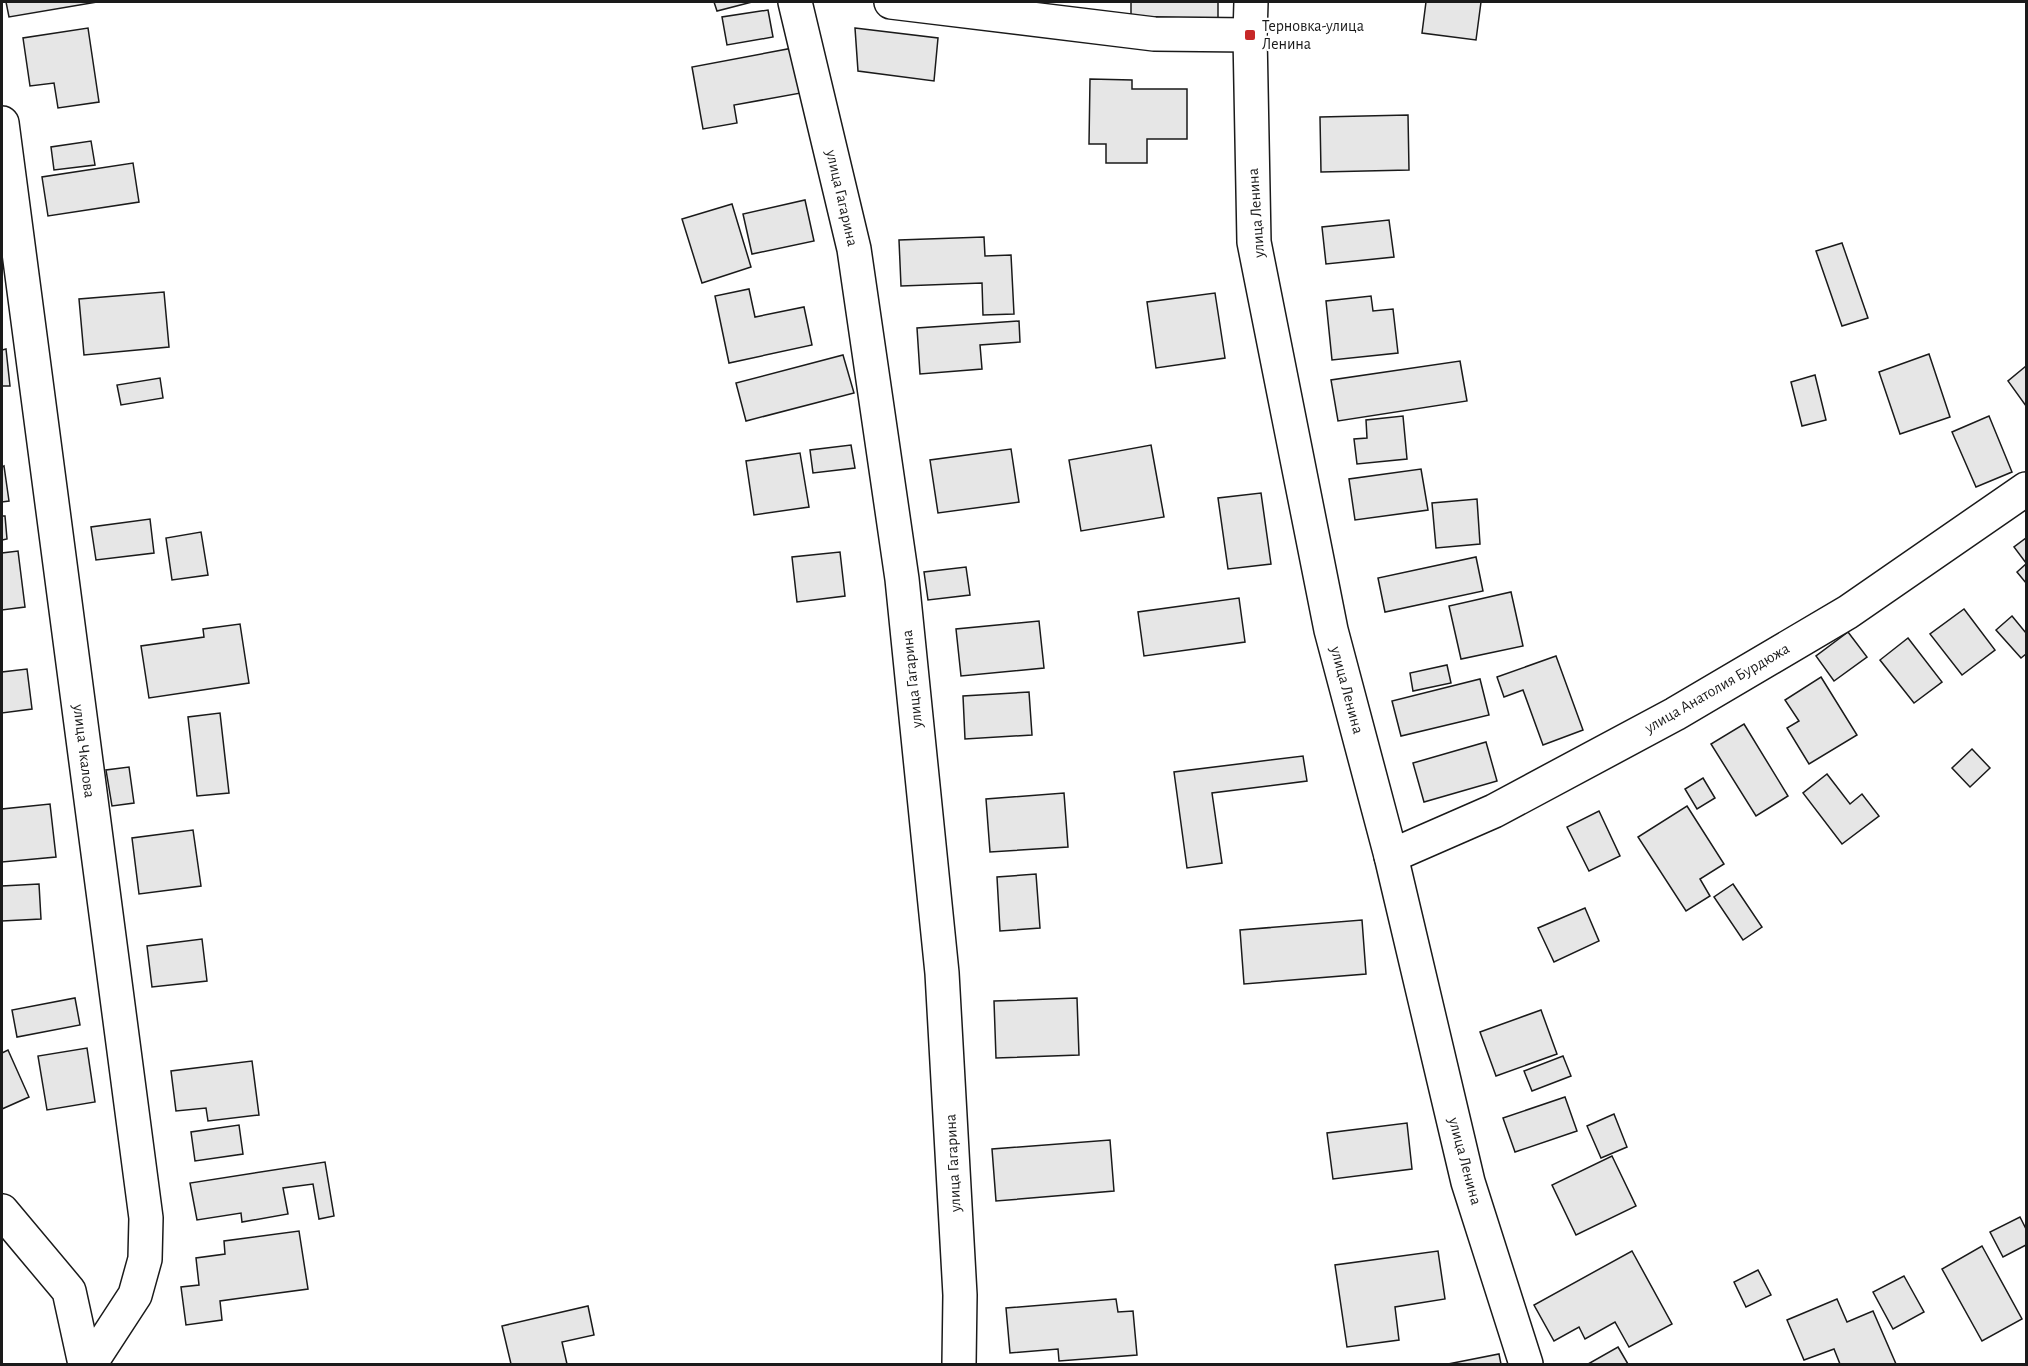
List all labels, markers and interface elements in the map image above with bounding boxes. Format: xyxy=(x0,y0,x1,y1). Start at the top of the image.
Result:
place label: Терновка-улица Ленина xyxy=(1262,18,1364,52)
marker: Терновка-улица Ленина xyxy=(1243,28,1257,42)
street label: улица Гагарина xyxy=(822,147,861,248)
street label: улица Ленина xyxy=(1245,168,1268,259)
street label: улица Гагарина xyxy=(899,629,926,730)
street label: улица Анатолия Бурдюжа xyxy=(1641,640,1793,737)
street label: улица Ленина xyxy=(1326,644,1366,736)
street label: улица Чкалова xyxy=(69,702,98,799)
street label: улица Гагарина xyxy=(942,1113,965,1214)
street label: улица Ленина xyxy=(1444,1115,1484,1207)

